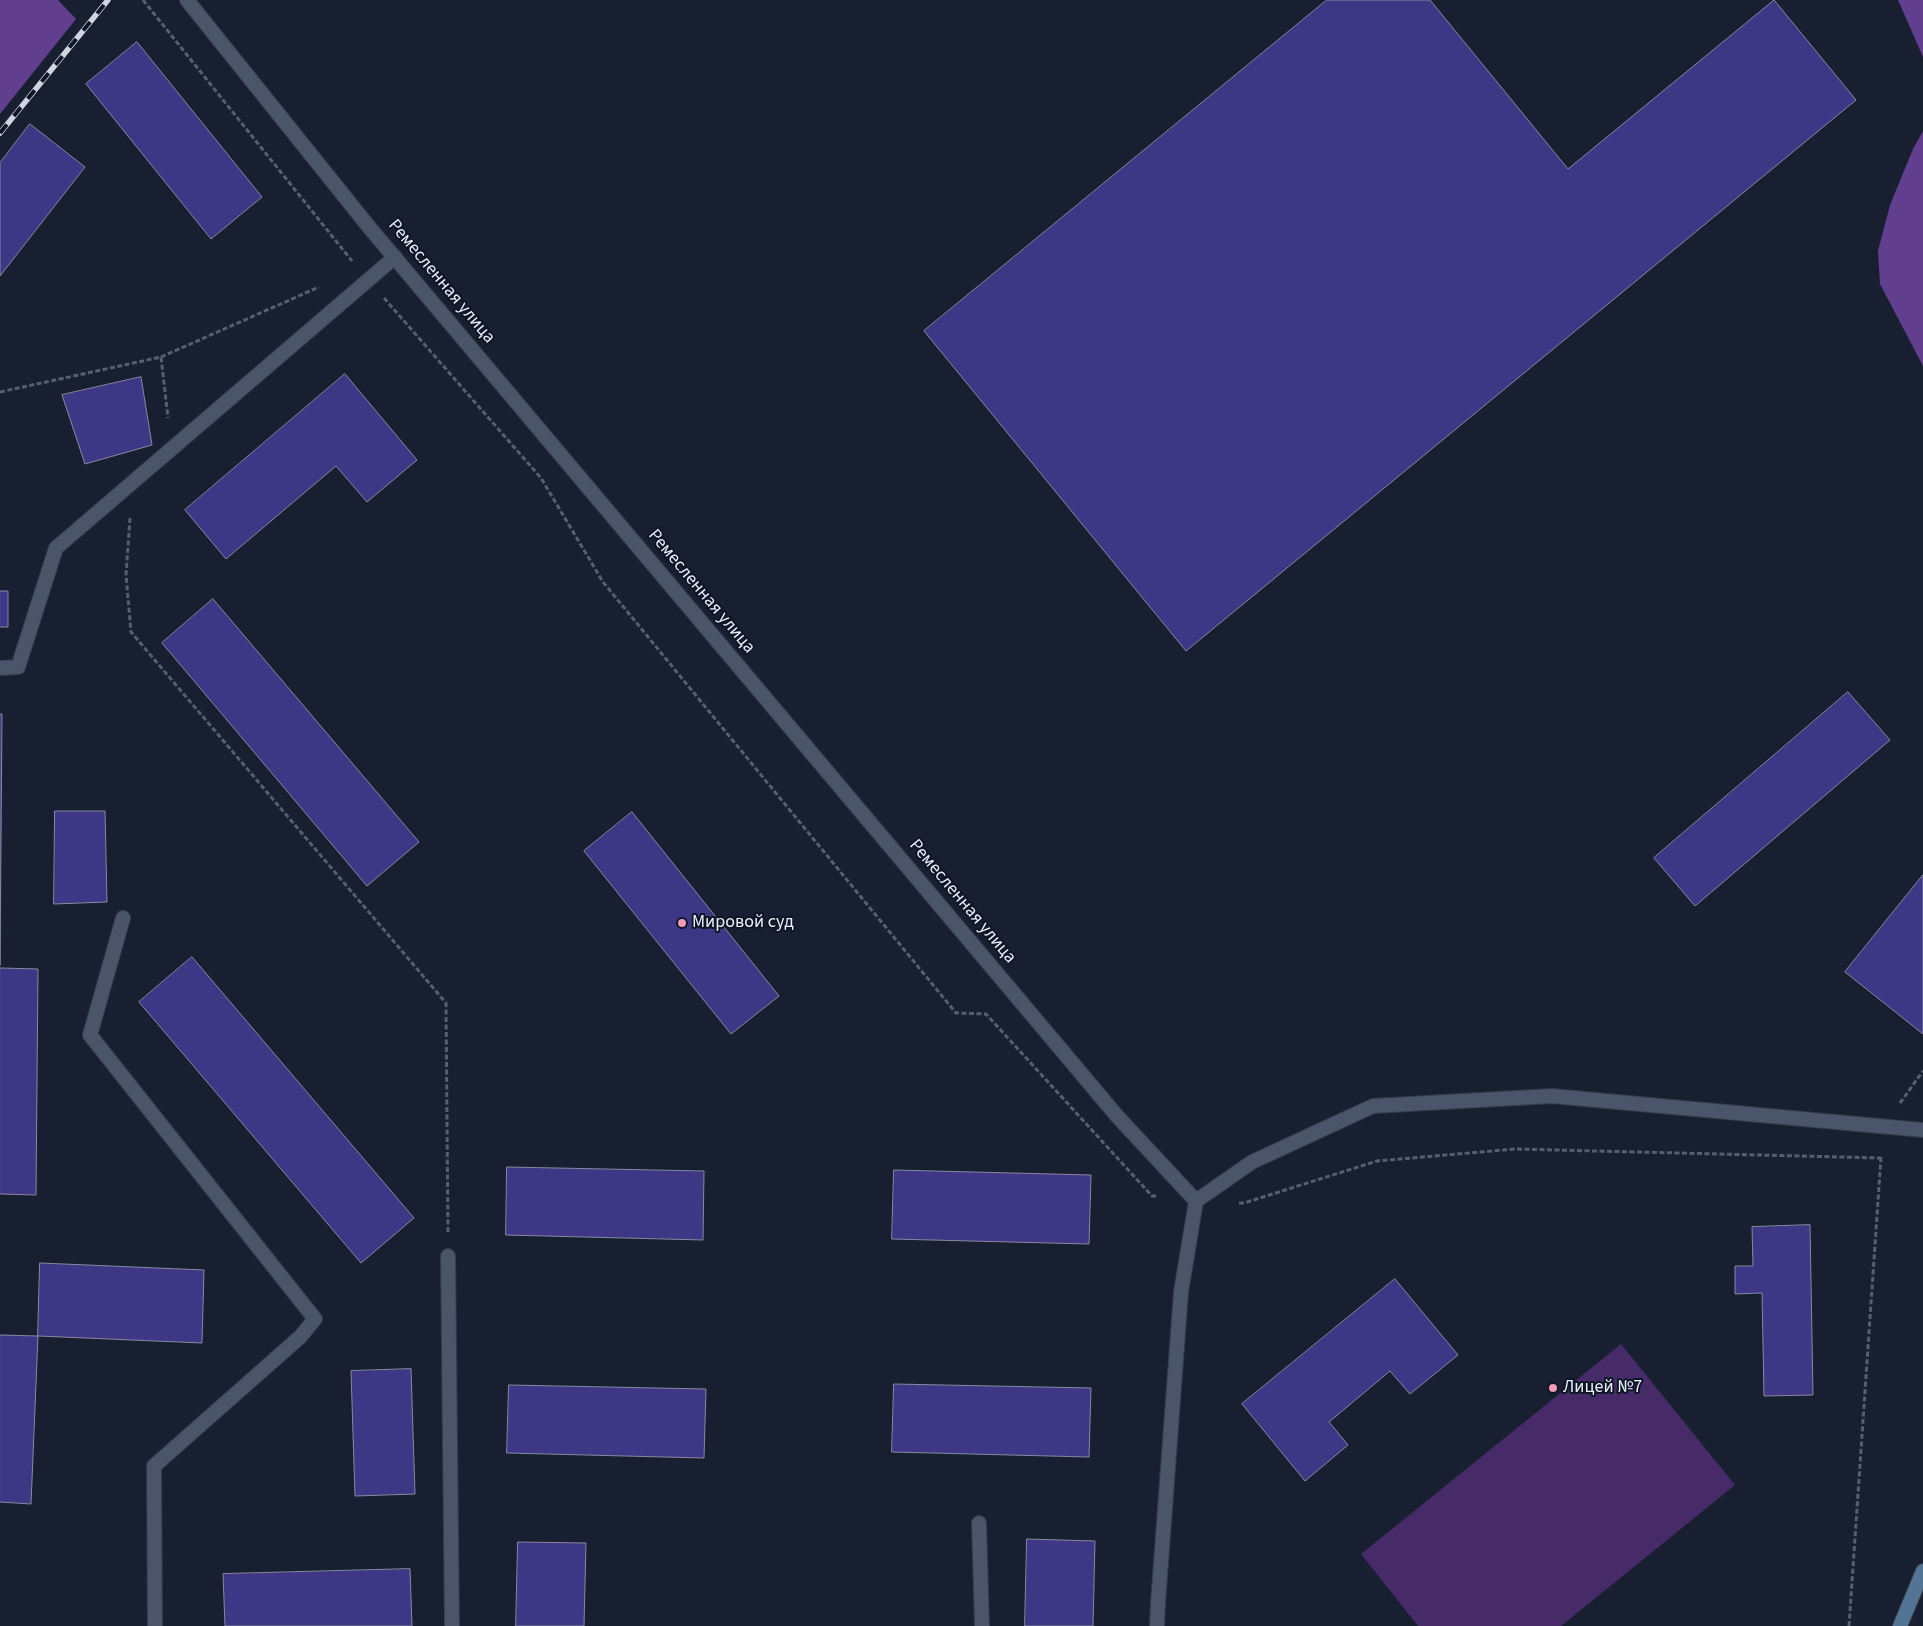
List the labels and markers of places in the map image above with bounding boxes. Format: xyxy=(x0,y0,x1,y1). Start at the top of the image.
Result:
place label: Мировой суд xyxy=(692,912,794,934)
marker: Мировой суд xyxy=(676,917,688,929)
place label: Лицей №7 xyxy=(1563,1377,1642,1399)
marker: Лицей №7 xyxy=(1547,1382,1559,1394)

